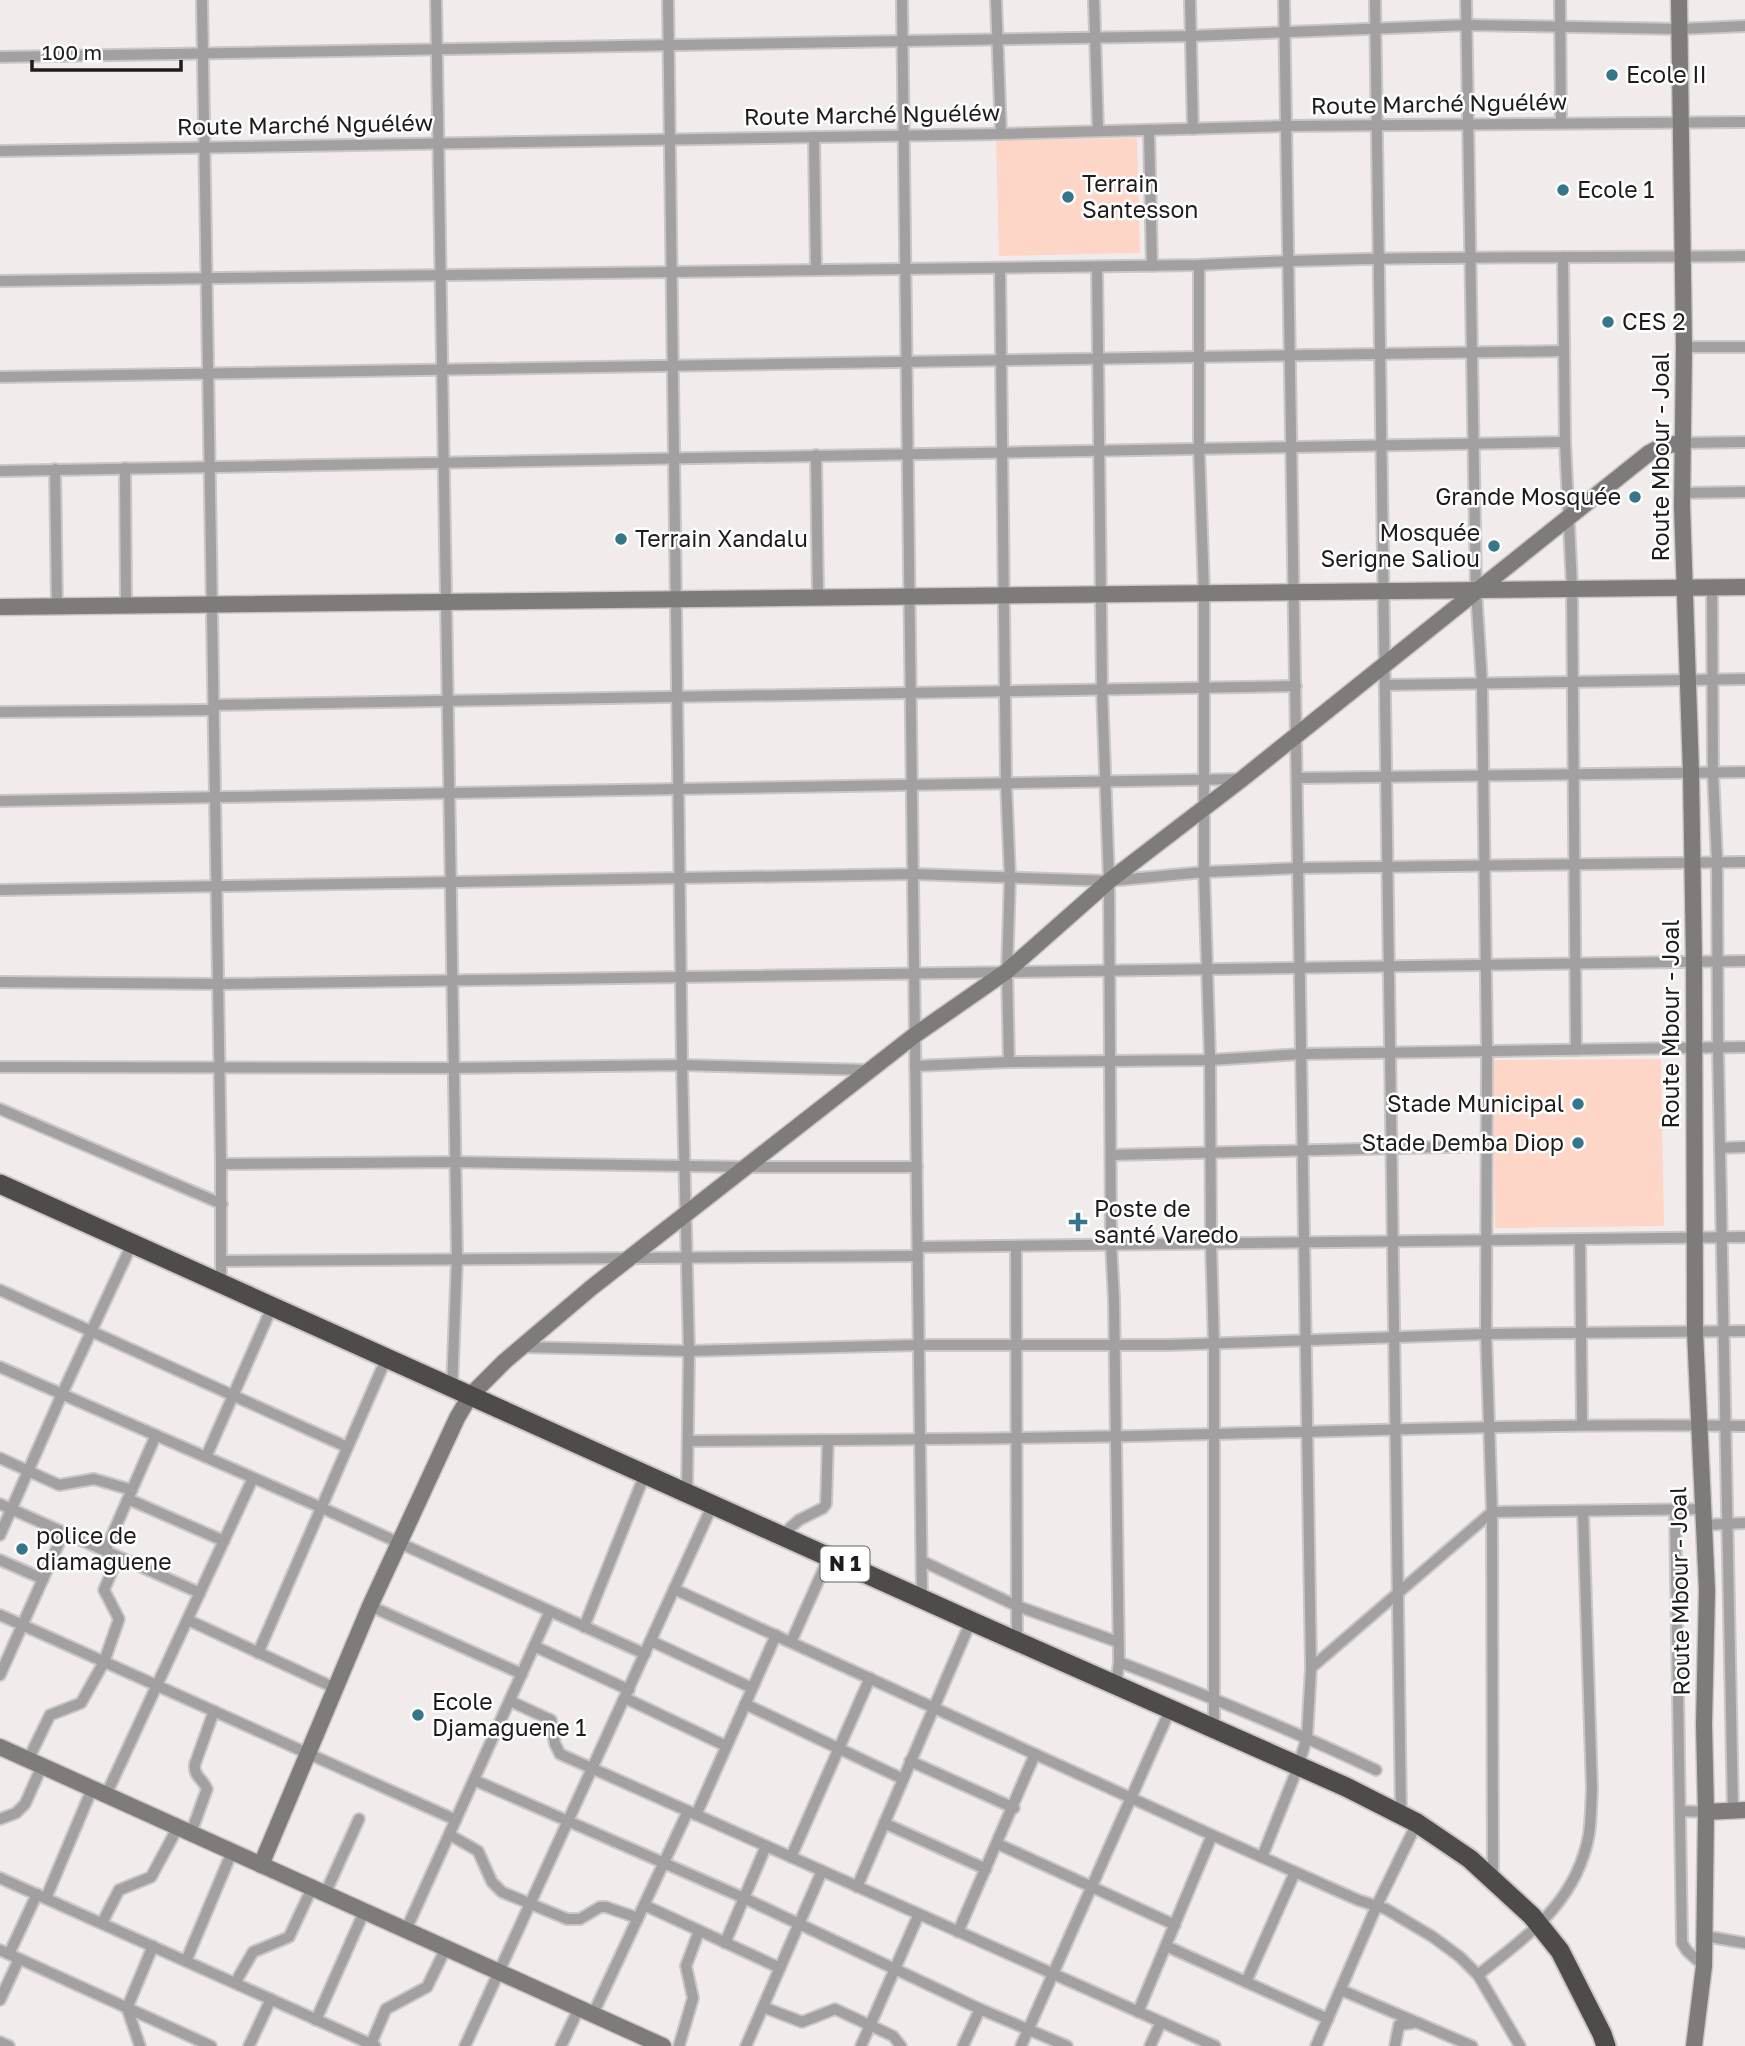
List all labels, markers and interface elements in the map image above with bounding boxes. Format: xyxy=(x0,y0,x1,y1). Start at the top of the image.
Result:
scale bar xyxy=(32,28,180,72)
text: 100 m xyxy=(42,39,102,65)
place label: Ecole II xyxy=(1626,60,1707,88)
marker: Ecole II xyxy=(1604,67,1620,83)
street label: Route Marché Nguéléw xyxy=(1311,87,1567,119)
street label: Route Marché Nguéléw xyxy=(744,98,1000,130)
street label: Route Marché Nguéléw xyxy=(177,108,433,140)
place label: Terrain Santesson xyxy=(1082,169,1199,223)
place label: Ecole 1 xyxy=(1577,175,1655,203)
marker: Ecole 1 xyxy=(1555,182,1571,198)
marker: Terrain Santesson xyxy=(1060,189,1076,205)
place label: CES 2 xyxy=(1622,307,1685,335)
marker: CES 2 xyxy=(1600,314,1616,330)
street label: Route Mbour - Joal xyxy=(1646,352,1674,562)
place label: Grande Mosquée xyxy=(1435,482,1621,510)
marker: Grande Mosquée xyxy=(1627,489,1643,505)
place label: Mosquée Serigne Saliou xyxy=(1320,518,1480,572)
place label: Terrain Xandalu xyxy=(635,524,808,552)
marker: Terrain Xandalu xyxy=(613,531,629,547)
marker: Mosquée Serigne Saliou xyxy=(1486,538,1502,554)
street label: Route Mbour - Joal xyxy=(1656,919,1684,1129)
place label: Stade Municipal xyxy=(1387,1089,1564,1117)
marker: Stade Municipal xyxy=(1570,1096,1586,1112)
place label: Stade Demba Diop xyxy=(1361,1128,1564,1156)
marker: Stade Demba Diop xyxy=(1570,1135,1586,1151)
place label: Poste de santé Varedo xyxy=(1094,1194,1238,1248)
marker: Poste de santé Varedo xyxy=(1068,1212,1088,1232)
street label: Route Mbour - Joal xyxy=(1663,1486,1695,1696)
place label: police de diamaguene xyxy=(36,1521,172,1575)
marker: police de diamaguene xyxy=(14,1541,30,1557)
road number: N 1 xyxy=(820,1546,870,1582)
place label: Ecole Djamaguene 1 xyxy=(432,1687,586,1741)
marker: Ecole Djamaguene 1 xyxy=(410,1707,426,1723)

